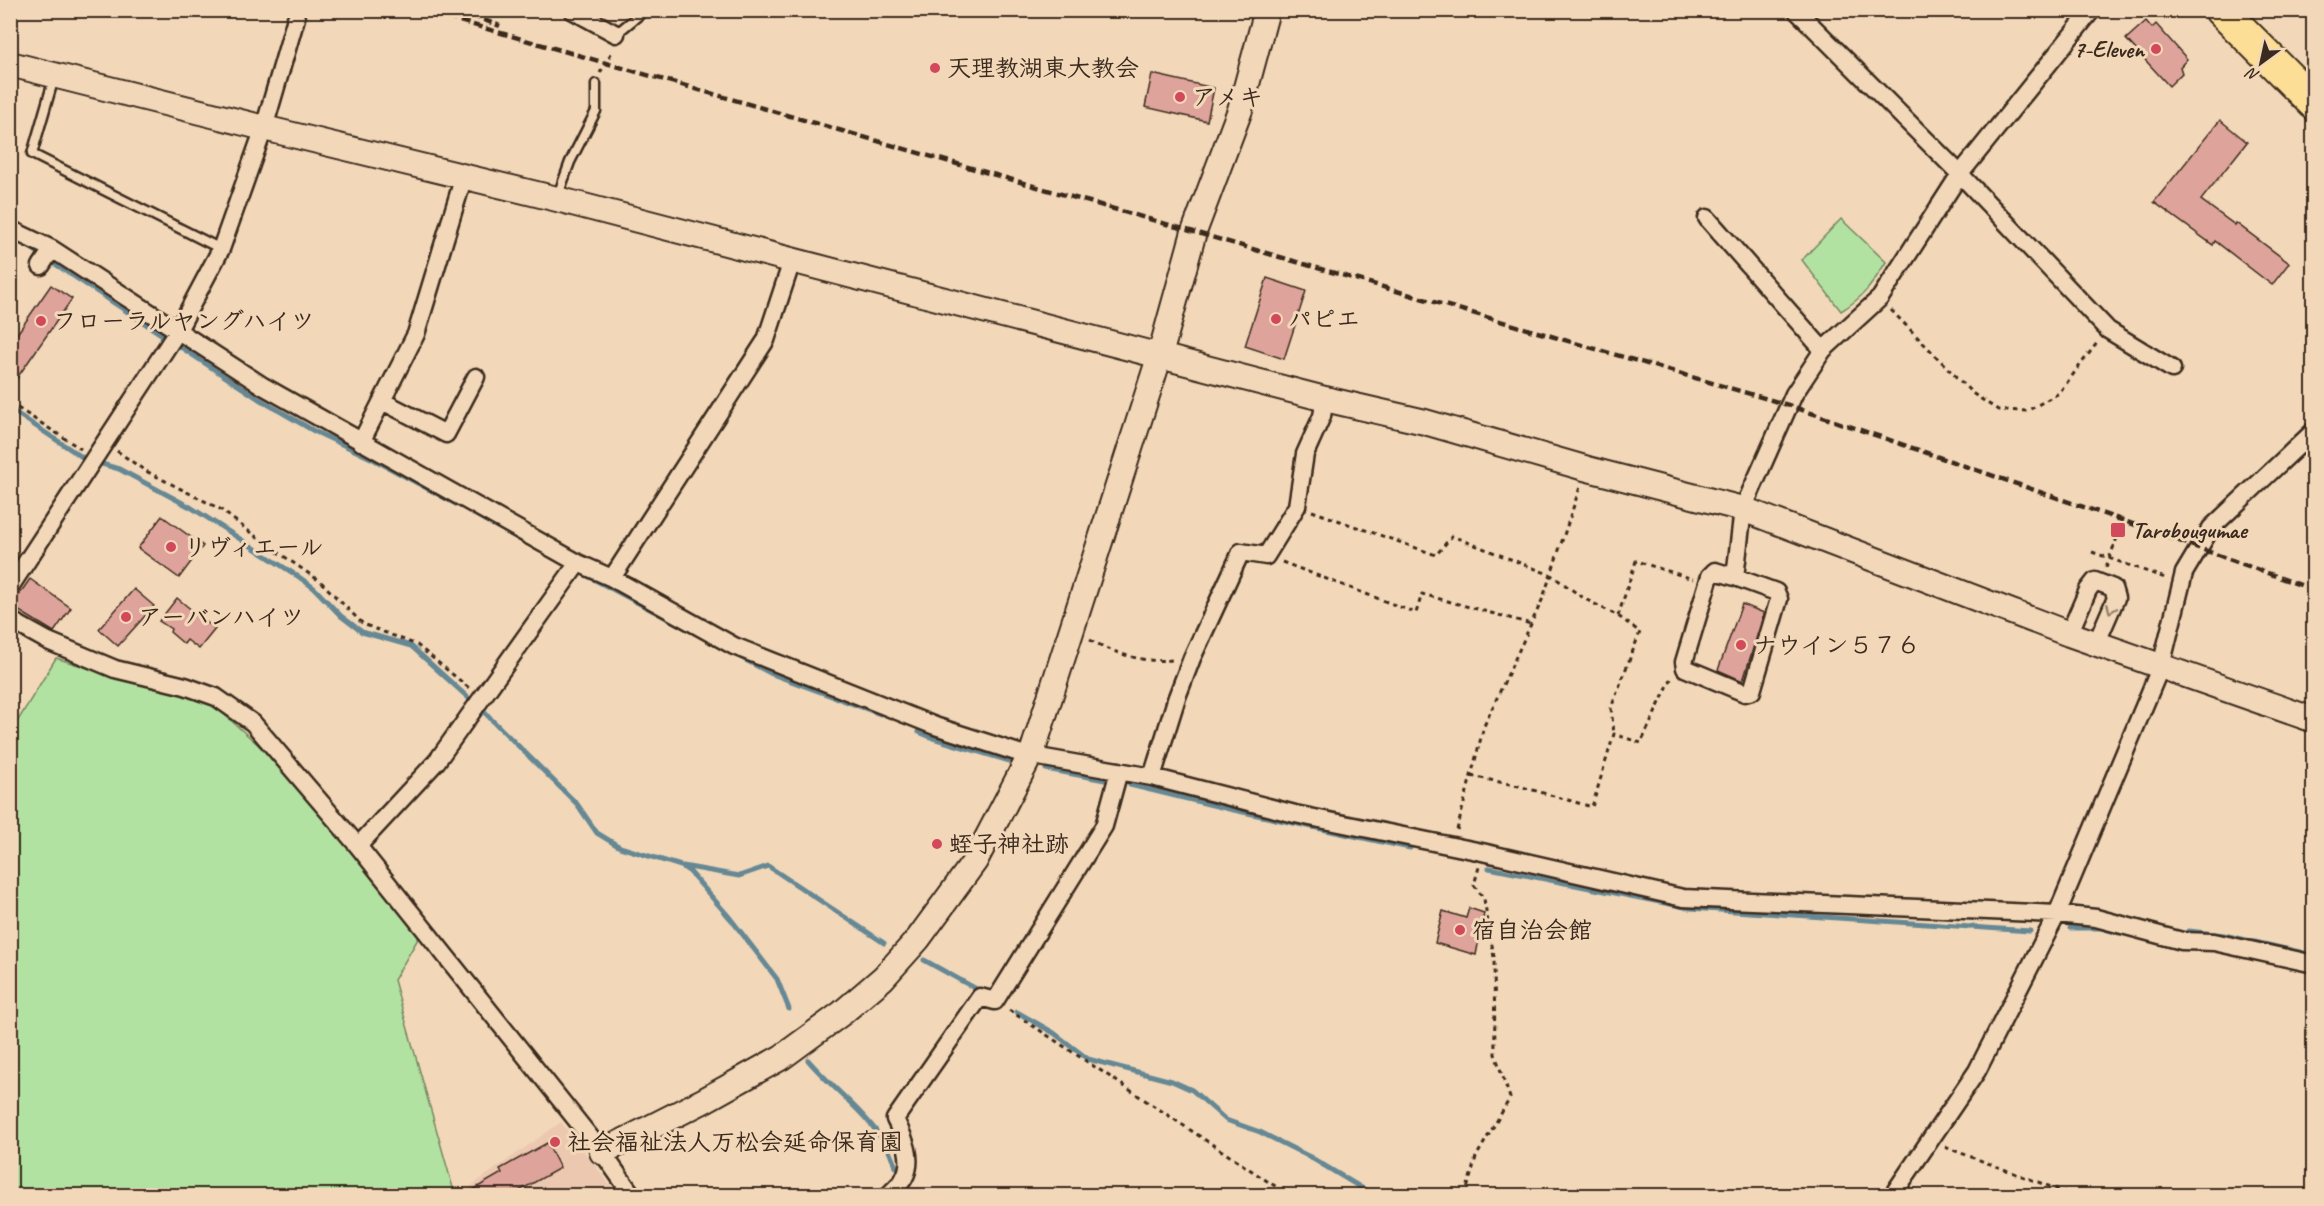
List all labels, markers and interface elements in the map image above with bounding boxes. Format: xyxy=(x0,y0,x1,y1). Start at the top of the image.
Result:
north arrow xyxy=(2231,33,2291,93)
place label: 7-Eleven xyxy=(2073,34,2146,64)
marker: 7-Eleven xyxy=(2149,42,2163,56)
place label: 天理教湖東大教会 xyxy=(947,53,1139,83)
marker: 天理教湖東大教会 xyxy=(928,61,942,75)
text: N xyxy=(2241,62,2263,86)
place label: アメキ xyxy=(1192,82,1263,112)
marker: アメキ xyxy=(1173,90,1187,104)
place label: パピエ xyxy=(1288,304,1360,334)
place label: フローラルヤングハイツ xyxy=(53,306,315,336)
marker: パピエ xyxy=(1269,312,1283,326)
marker: フローラルヤングハイツ xyxy=(34,314,48,328)
place label: Tarobougumae xyxy=(2132,515,2248,545)
marker: Tarobougumae xyxy=(2109,521,2127,539)
place label: リヴィエール xyxy=(183,532,323,562)
marker: リヴィエール xyxy=(164,540,178,554)
place label: アーバンハイツ xyxy=(138,602,304,632)
one-way arrow xyxy=(2106,602,2118,613)
marker: アーバンハイツ xyxy=(119,610,133,624)
place label: ナウイン５７６ xyxy=(1753,630,1921,660)
marker: ナウイン５７６ xyxy=(1734,638,1748,652)
place label: 蛭子神社跡 xyxy=(949,829,1069,859)
marker: 蛭子神社跡 xyxy=(930,837,944,851)
place label: 宿自治会館 xyxy=(1472,915,1592,945)
marker: 宿自治会館 xyxy=(1453,923,1467,937)
place label: 社会福祉法人万松会延命保育園 xyxy=(567,1127,903,1157)
marker: 社会福祉法人万松会延命保育園 xyxy=(548,1135,562,1149)

